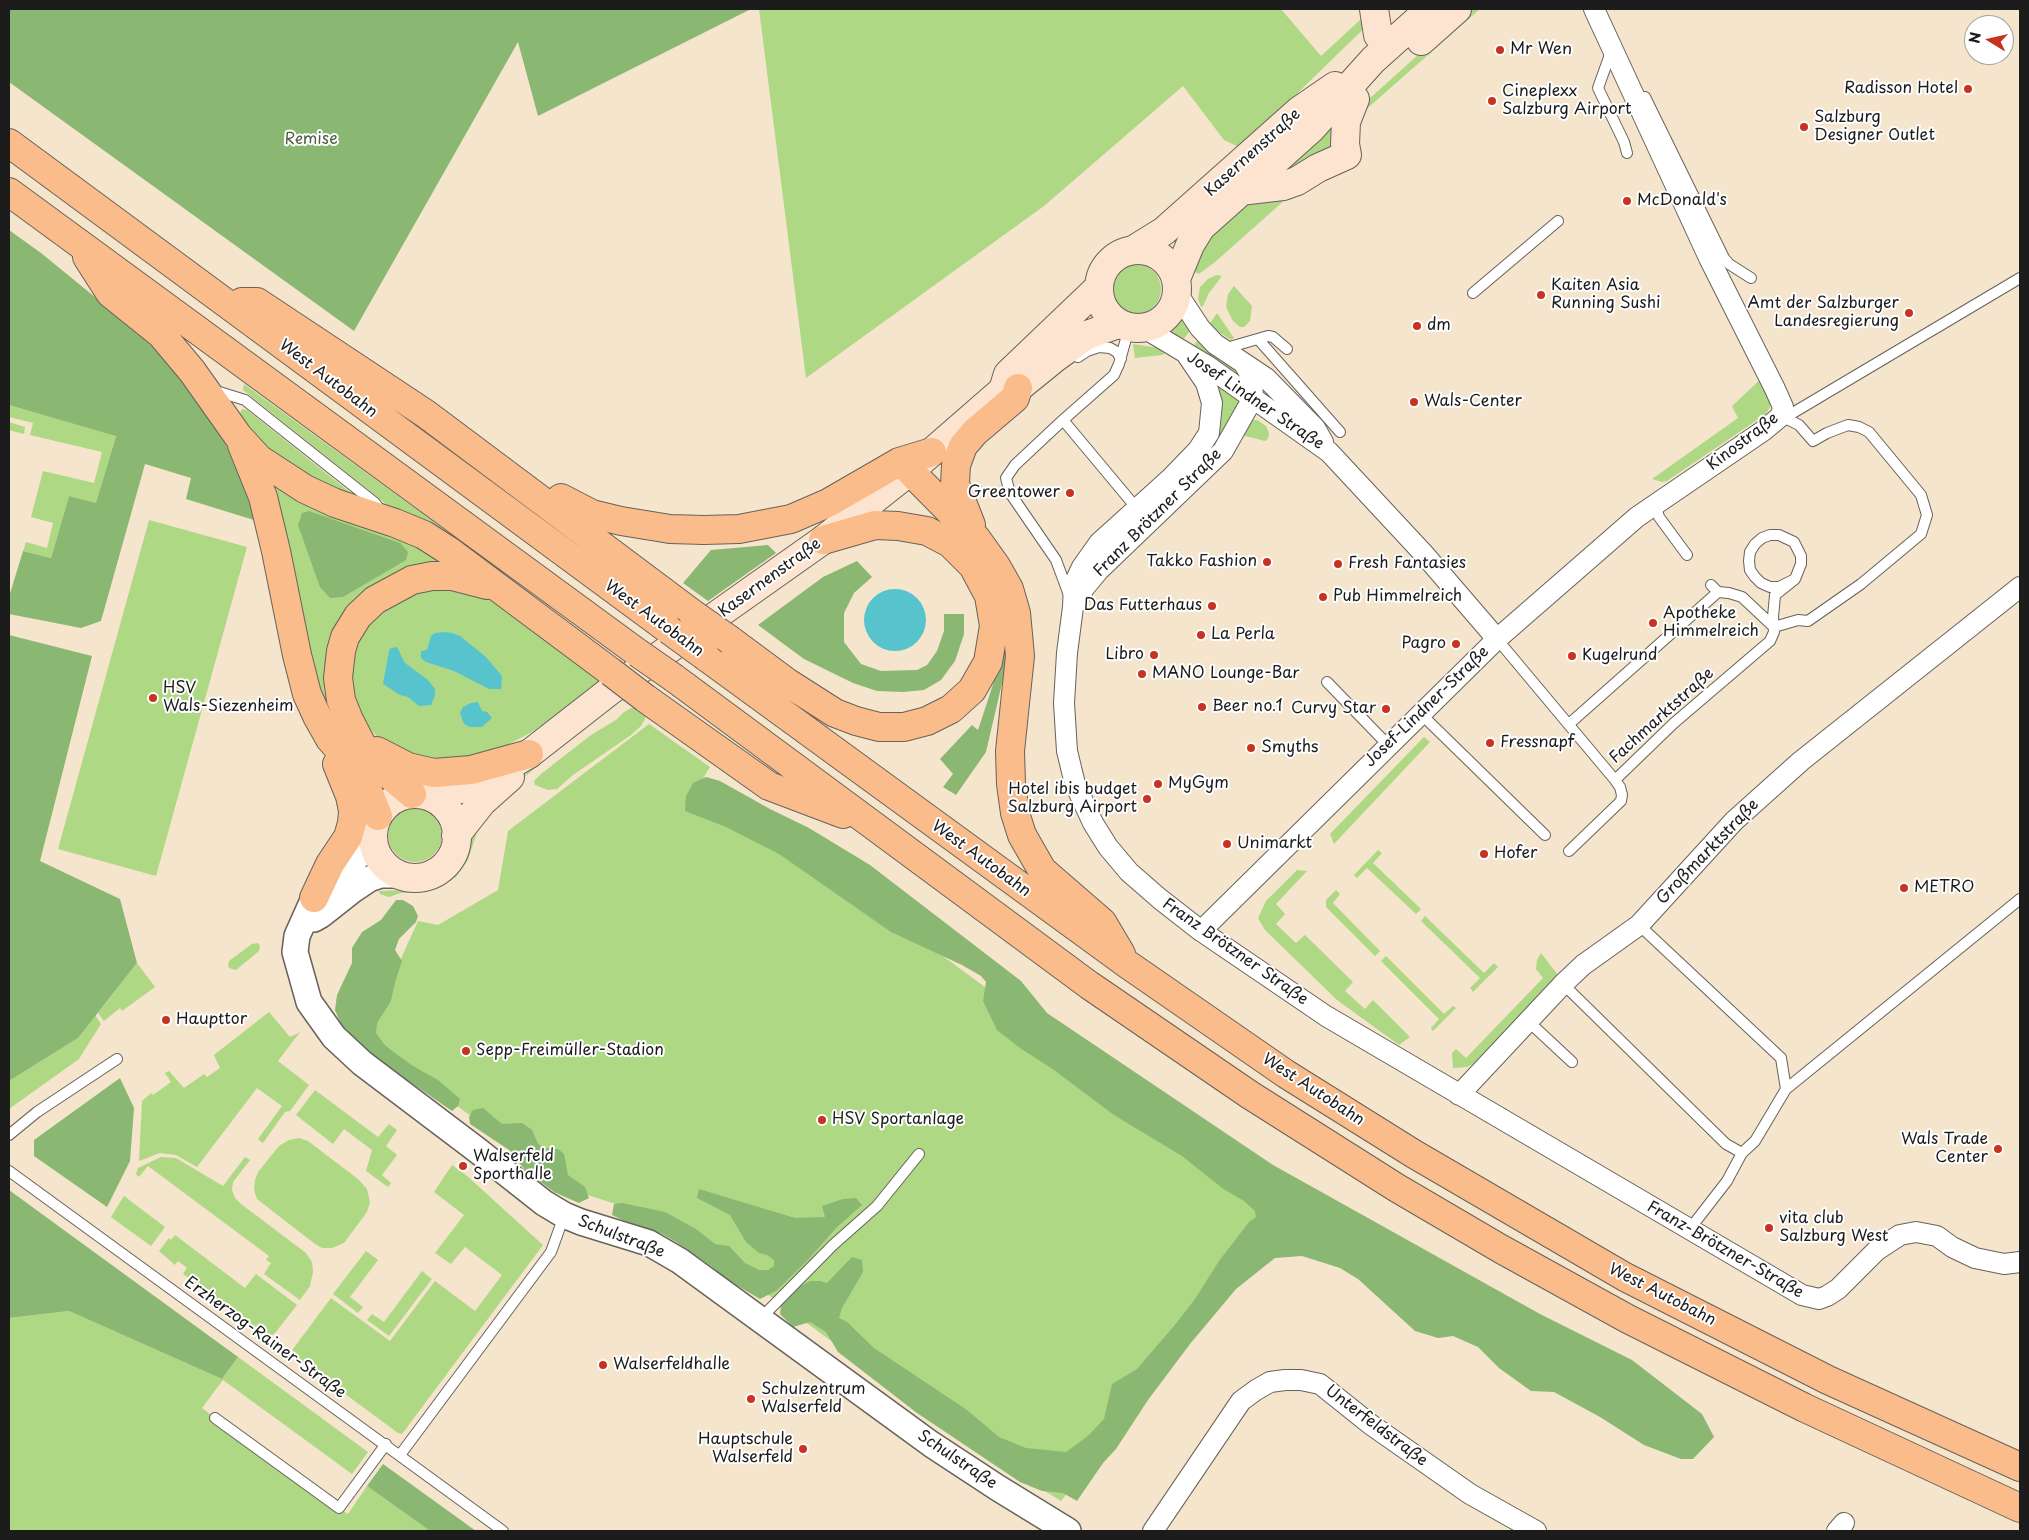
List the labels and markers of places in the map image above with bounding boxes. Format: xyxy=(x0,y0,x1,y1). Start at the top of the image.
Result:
place label: Mr Wen xyxy=(1510,40,1572,60)
marker: Mr Wen xyxy=(1494,44,1506,56)
place label: Radisson Hotel xyxy=(1844,79,1958,99)
place label: Cineplexx Salzburg Airport xyxy=(1502,82,1632,120)
marker: Radisson Hotel xyxy=(1962,83,1974,95)
marker: Cineplexx Salzburg Airport xyxy=(1486,95,1498,107)
place label: Salzburg Designer Outlet xyxy=(1814,108,1935,146)
marker: Salzburg Designer Outlet xyxy=(1798,121,1810,133)
place label: McDonald's xyxy=(1637,191,1727,211)
marker: McDonald's xyxy=(1621,195,1633,207)
place label: Kaiten Asia Running Sushi xyxy=(1551,276,1660,314)
marker: Kaiten Asia Running Sushi xyxy=(1535,289,1547,301)
place label: Amt der Salzburger Landesregierung xyxy=(1747,294,1899,332)
marker: Amt der Salzburger Landesregierung xyxy=(1903,307,1915,319)
place label: dm xyxy=(1427,316,1451,336)
marker: dm xyxy=(1411,320,1423,332)
place label: Wals-Center xyxy=(1424,392,1522,412)
marker: Wals-Center xyxy=(1408,396,1420,408)
place label: Greentower xyxy=(968,483,1060,503)
marker: Greentower xyxy=(1064,487,1076,499)
place label: Takko Fashion xyxy=(1146,552,1257,572)
place label: Fresh Fantasies xyxy=(1348,554,1466,574)
marker: Takko Fashion xyxy=(1261,556,1273,568)
marker: Fresh Fantasies xyxy=(1332,558,1344,570)
place label: Pub Himmelreich xyxy=(1333,587,1462,607)
marker: Pub Himmelreich xyxy=(1317,591,1329,603)
place label: Das Futterhaus xyxy=(1084,596,1202,616)
marker: Das Futterhaus xyxy=(1206,600,1218,612)
place label: Apotheke Himmelreich xyxy=(1663,604,1759,642)
marker: Apotheke Himmelreich xyxy=(1647,617,1659,629)
place label: La Perla xyxy=(1211,625,1275,645)
marker: La Perla xyxy=(1195,629,1207,641)
place label: Pagro xyxy=(1402,634,1446,654)
marker: Pagro xyxy=(1450,638,1462,650)
place label: Libro xyxy=(1106,645,1144,665)
place label: Kugelrund xyxy=(1582,646,1657,666)
marker: Libro xyxy=(1148,649,1160,661)
marker: Kugelrund xyxy=(1566,650,1578,662)
place label: MANO Lounge-Bar xyxy=(1152,664,1299,684)
marker: MANO Lounge-Bar xyxy=(1136,668,1148,680)
place label: HSV Wals-Siezenheim xyxy=(163,679,294,717)
marker: HSV Wals-Siezenheim xyxy=(147,692,159,704)
place label: Beer no.1 xyxy=(1212,697,1283,717)
place label: Curvy Star xyxy=(1291,699,1376,719)
marker: Beer no.1 xyxy=(1196,701,1208,713)
marker: Curvy Star xyxy=(1380,703,1392,715)
place label: Fressnapf xyxy=(1500,733,1574,753)
marker: Fressnapf xyxy=(1484,737,1496,749)
place label: Smyths xyxy=(1261,738,1318,758)
marker: Smyths xyxy=(1245,742,1257,754)
place label: MyGym xyxy=(1168,774,1229,794)
marker: MyGym xyxy=(1152,778,1164,790)
place label: Hotel ibis budget Salzburg Airport xyxy=(1007,780,1137,818)
marker: Hotel ibis budget Salzburg Airport xyxy=(1141,793,1153,805)
place label: Unimarkt xyxy=(1237,834,1312,854)
marker: Unimarkt xyxy=(1221,838,1233,850)
place label: Hofer xyxy=(1494,844,1537,864)
marker: Hofer xyxy=(1478,848,1490,860)
place label: METRO xyxy=(1914,878,1974,898)
marker: METRO xyxy=(1898,882,1910,894)
place label: Haupttor xyxy=(176,1010,247,1030)
marker: Haupttor xyxy=(160,1014,172,1026)
place label: Sepp-Freimüller-Stadion xyxy=(476,1041,664,1061)
marker: Sepp-Freimüller-Stadion xyxy=(460,1045,472,1057)
place label: HSV Sportanlage xyxy=(832,1110,964,1130)
marker: HSV Sportanlage xyxy=(816,1114,828,1126)
place label: Wals Trade Center xyxy=(1901,1130,1988,1168)
marker: Wals Trade Center xyxy=(1992,1143,2004,1155)
place label: Walserfeld Sporthalle xyxy=(473,1147,554,1185)
marker: Walserfeld Sporthalle xyxy=(457,1160,469,1172)
place label: vita club Salzburg West xyxy=(1779,1209,1888,1247)
marker: vita club Salzburg West xyxy=(1763,1222,1775,1234)
place label: Walserfeldhalle xyxy=(613,1355,730,1375)
marker: Walserfeldhalle xyxy=(597,1359,609,1371)
place label: Schulzentrum Walserfeld xyxy=(761,1380,866,1418)
marker: Schulzentrum Walserfeld xyxy=(745,1393,757,1405)
place label: Hauptschule Walserfeld xyxy=(698,1430,793,1468)
marker: Hauptschule Walserfeld xyxy=(797,1443,809,1455)

